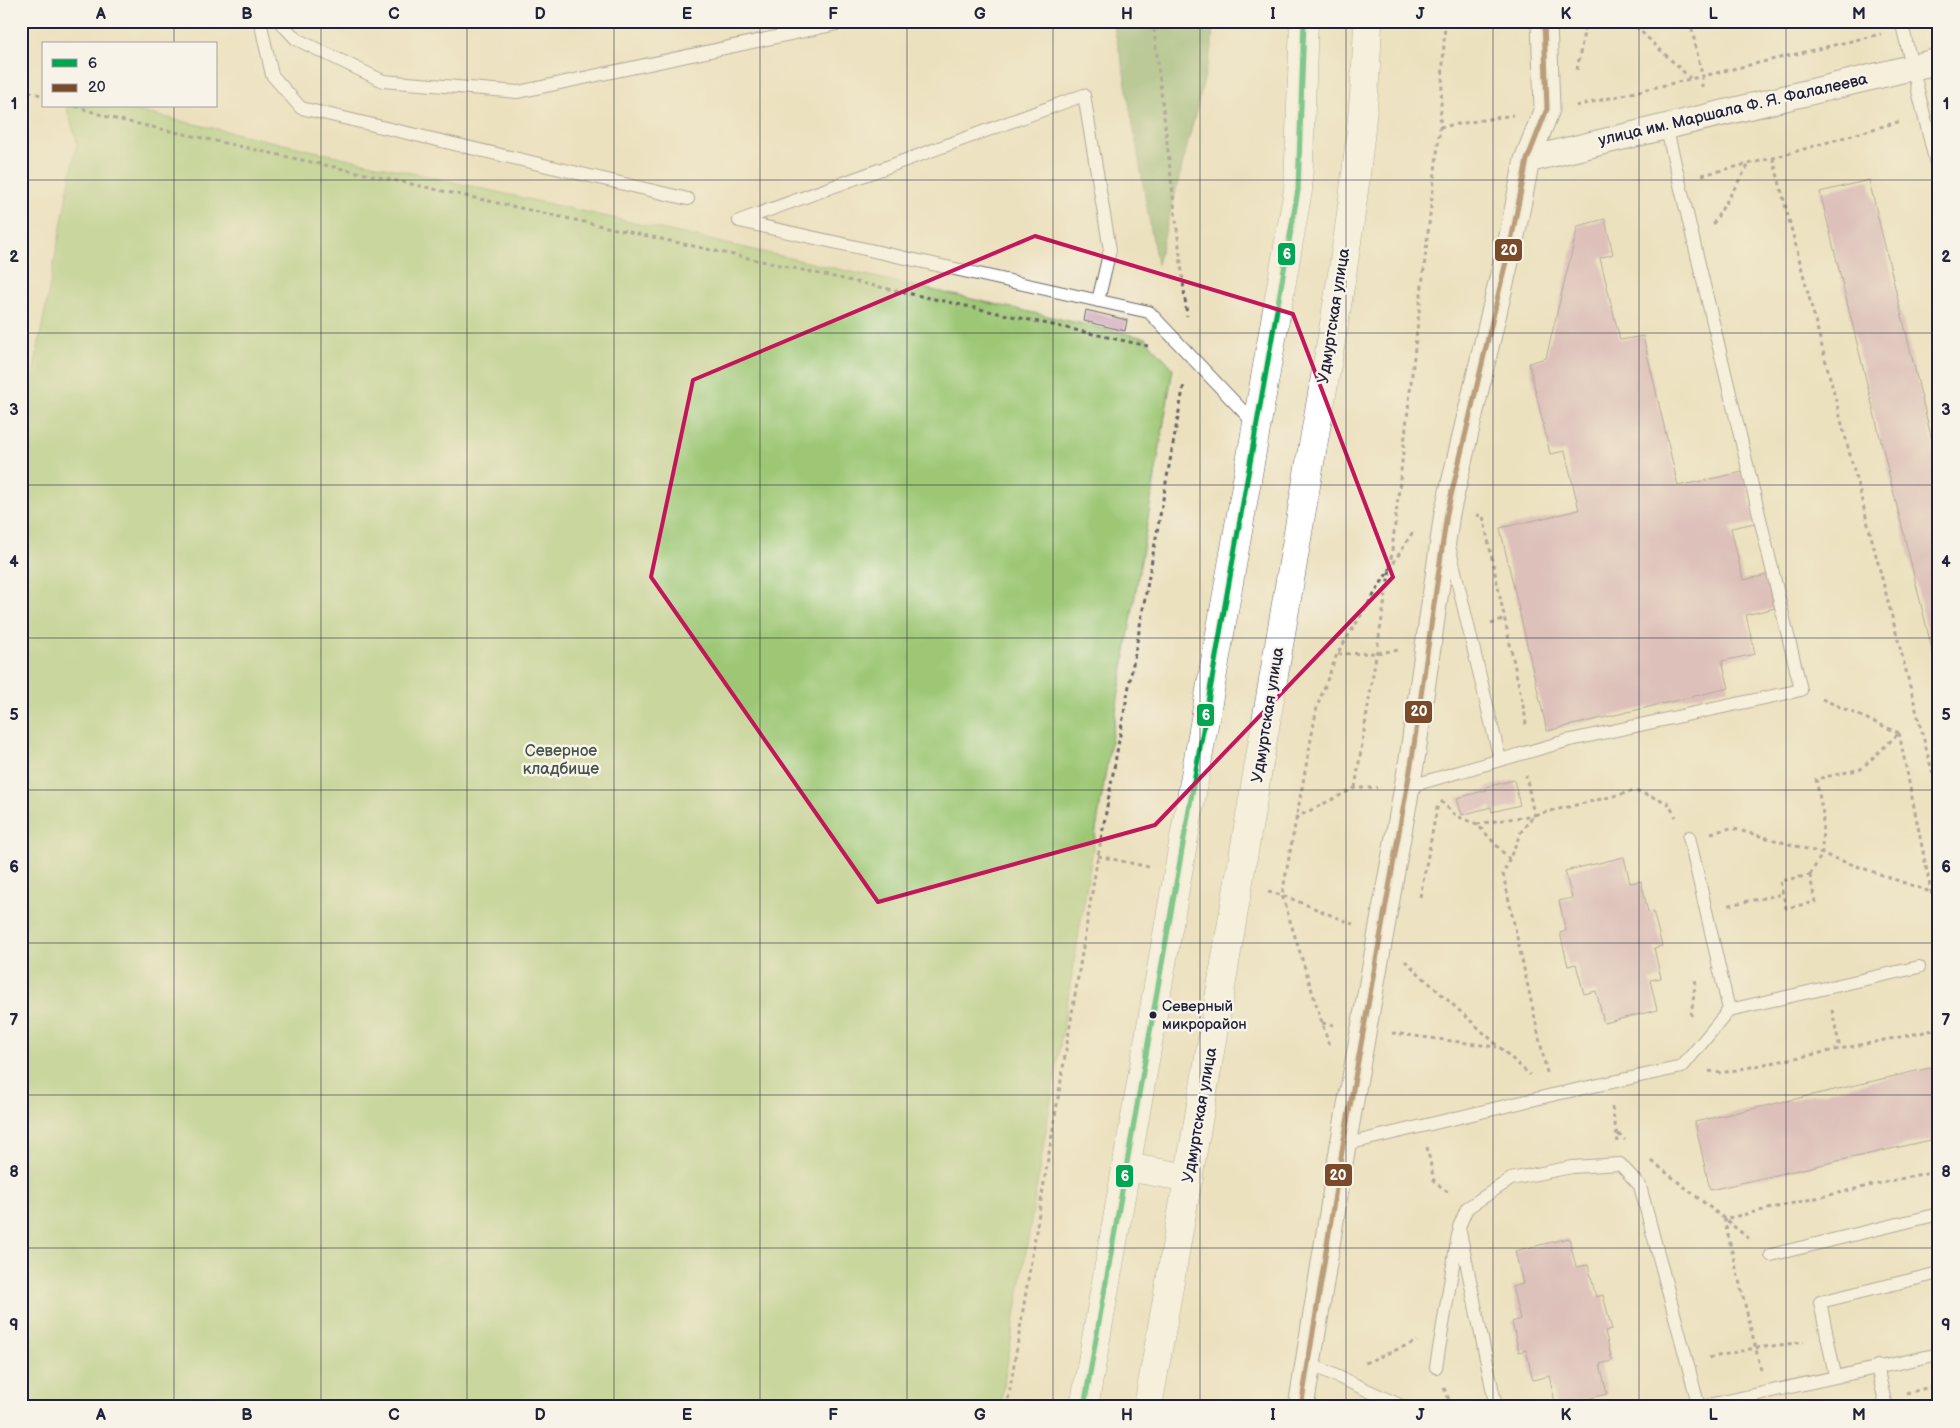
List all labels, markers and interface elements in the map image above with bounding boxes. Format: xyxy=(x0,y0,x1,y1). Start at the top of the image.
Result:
text: A xyxy=(95,5,106,24)
text: B xyxy=(241,5,253,24)
text: C xyxy=(388,5,400,24)
text: D xyxy=(534,5,546,24)
text: E xyxy=(682,5,692,24)
text: F xyxy=(828,5,838,24)
text: G xyxy=(974,5,986,24)
text: H xyxy=(1121,5,1133,24)
text: I xyxy=(1270,5,1276,24)
text: J xyxy=(1416,5,1425,24)
text: K xyxy=(1561,5,1572,24)
text: L xyxy=(1708,5,1718,24)
text: M xyxy=(1852,5,1866,24)
legend xyxy=(42,42,218,108)
text: 6 xyxy=(88,54,97,73)
street label: улица им. Маршала Ф. Я. Фалалеева xyxy=(1597,70,1870,150)
text: 20 xyxy=(88,78,106,97)
text: 1 xyxy=(11,95,17,114)
text: 1 xyxy=(1943,95,1949,114)
line badge: 20 xyxy=(1494,238,1523,262)
line badge: 6 xyxy=(1277,242,1296,266)
text: 20 xyxy=(1501,242,1518,259)
text: 6 xyxy=(1283,246,1291,263)
street label: Удмуртская улица xyxy=(1314,246,1354,385)
text: 2 xyxy=(9,248,19,267)
text: 2 xyxy=(1941,248,1951,267)
text: 3 xyxy=(9,401,19,420)
text: 3 xyxy=(1941,401,1951,420)
text: 4 xyxy=(9,553,19,572)
text: 4 xyxy=(1941,553,1951,572)
street label: Удмуртская улица xyxy=(1248,645,1288,784)
line badge: 20 xyxy=(1404,700,1433,724)
line badge: 6 xyxy=(1196,703,1215,727)
text: 20 xyxy=(1411,703,1428,720)
text: 5 xyxy=(9,706,19,725)
text: 5 xyxy=(1941,706,1951,725)
text: 6 xyxy=(1202,707,1210,724)
park label: Северное кладбище xyxy=(523,742,599,779)
text: 6 xyxy=(9,858,19,877)
text: 6 xyxy=(1941,858,1951,877)
place label: Северный микрорайон xyxy=(1162,997,1247,1034)
marker: Северный микрорайон xyxy=(1148,1010,1158,1020)
text: 7 xyxy=(10,1011,19,1030)
text: 7 xyxy=(1942,1011,1951,1030)
street label: Удмуртская улица xyxy=(1179,1045,1221,1184)
text: 8 xyxy=(9,1163,19,1182)
line badge: 20 xyxy=(1324,1163,1353,1187)
text: 8 xyxy=(1941,1163,1951,1182)
line badge: 6 xyxy=(1115,1164,1134,1188)
text: 20 xyxy=(1330,1167,1347,1184)
text: 6 xyxy=(1121,1168,1129,1185)
text: 9 xyxy=(9,1316,19,1335)
text: 9 xyxy=(1941,1316,1951,1335)
text: A xyxy=(95,1406,106,1425)
text: B xyxy=(241,1406,253,1425)
text: C xyxy=(388,1406,400,1425)
text: D xyxy=(534,1406,546,1425)
text: E xyxy=(682,1406,692,1425)
text: F xyxy=(828,1406,838,1425)
text: G xyxy=(974,1406,986,1425)
text: H xyxy=(1121,1406,1133,1425)
text: I xyxy=(1270,1406,1276,1425)
text: J xyxy=(1416,1406,1425,1425)
text: K xyxy=(1561,1406,1572,1425)
text: L xyxy=(1708,1406,1718,1425)
text: M xyxy=(1852,1406,1866,1425)

